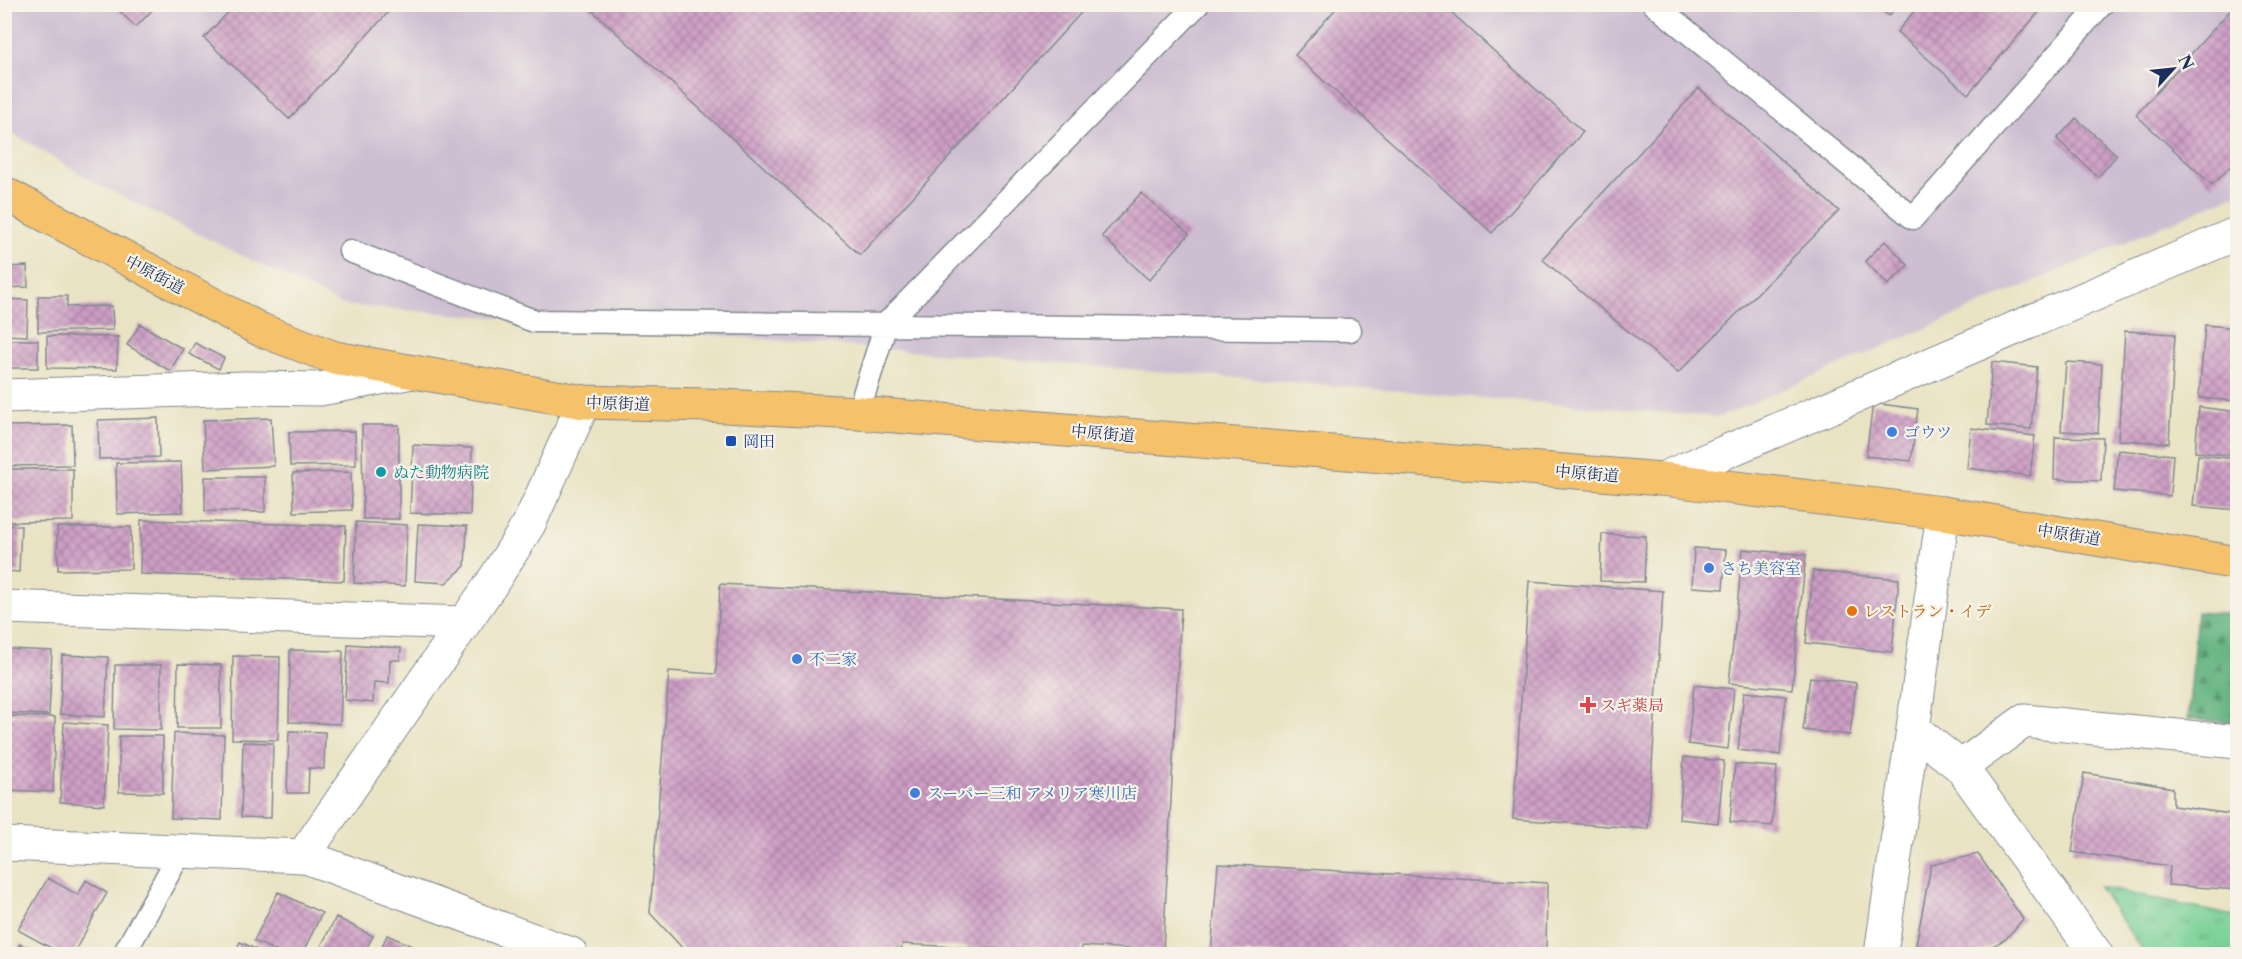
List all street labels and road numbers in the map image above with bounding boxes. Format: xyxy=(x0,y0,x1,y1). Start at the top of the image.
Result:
street label: 中原街道 xyxy=(122,250,188,298)
street label: 中原街道 xyxy=(586,392,650,414)
street label: 中原街道 xyxy=(1070,420,1136,446)
street label: 中原街道 xyxy=(1554,460,1620,486)
street label: 中原街道 xyxy=(2036,519,2102,549)

